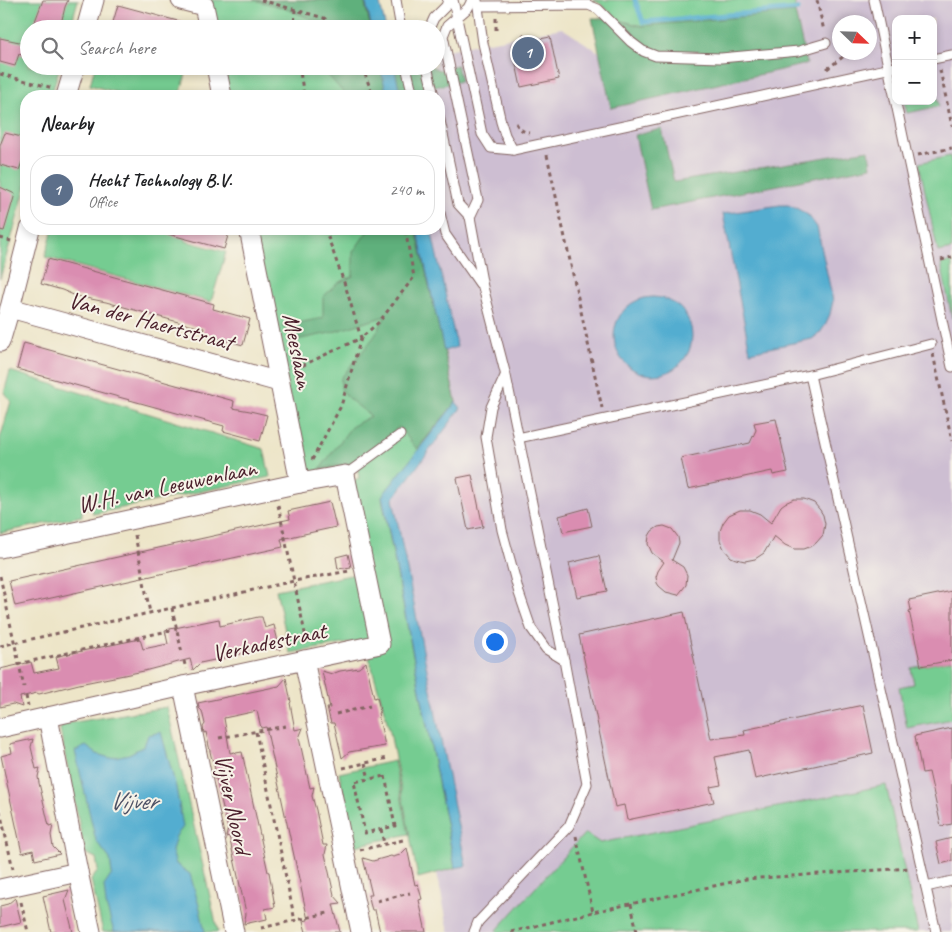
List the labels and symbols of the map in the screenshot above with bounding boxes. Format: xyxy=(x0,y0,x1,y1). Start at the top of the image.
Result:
north arrow xyxy=(832,15,877,60)
pin: 1 xyxy=(512,34,544,72)
street label: Van der Haertstraat xyxy=(65,285,240,358)
street label: Meeslaan xyxy=(276,311,320,392)
street label: W.H. van Leeuwenlaan xyxy=(75,452,260,520)
street label: Verkadestraat xyxy=(209,615,331,669)
your location xyxy=(482,629,508,655)
street label: Vijver Noord xyxy=(208,752,259,860)
water label: Vijver xyxy=(109,785,161,817)

